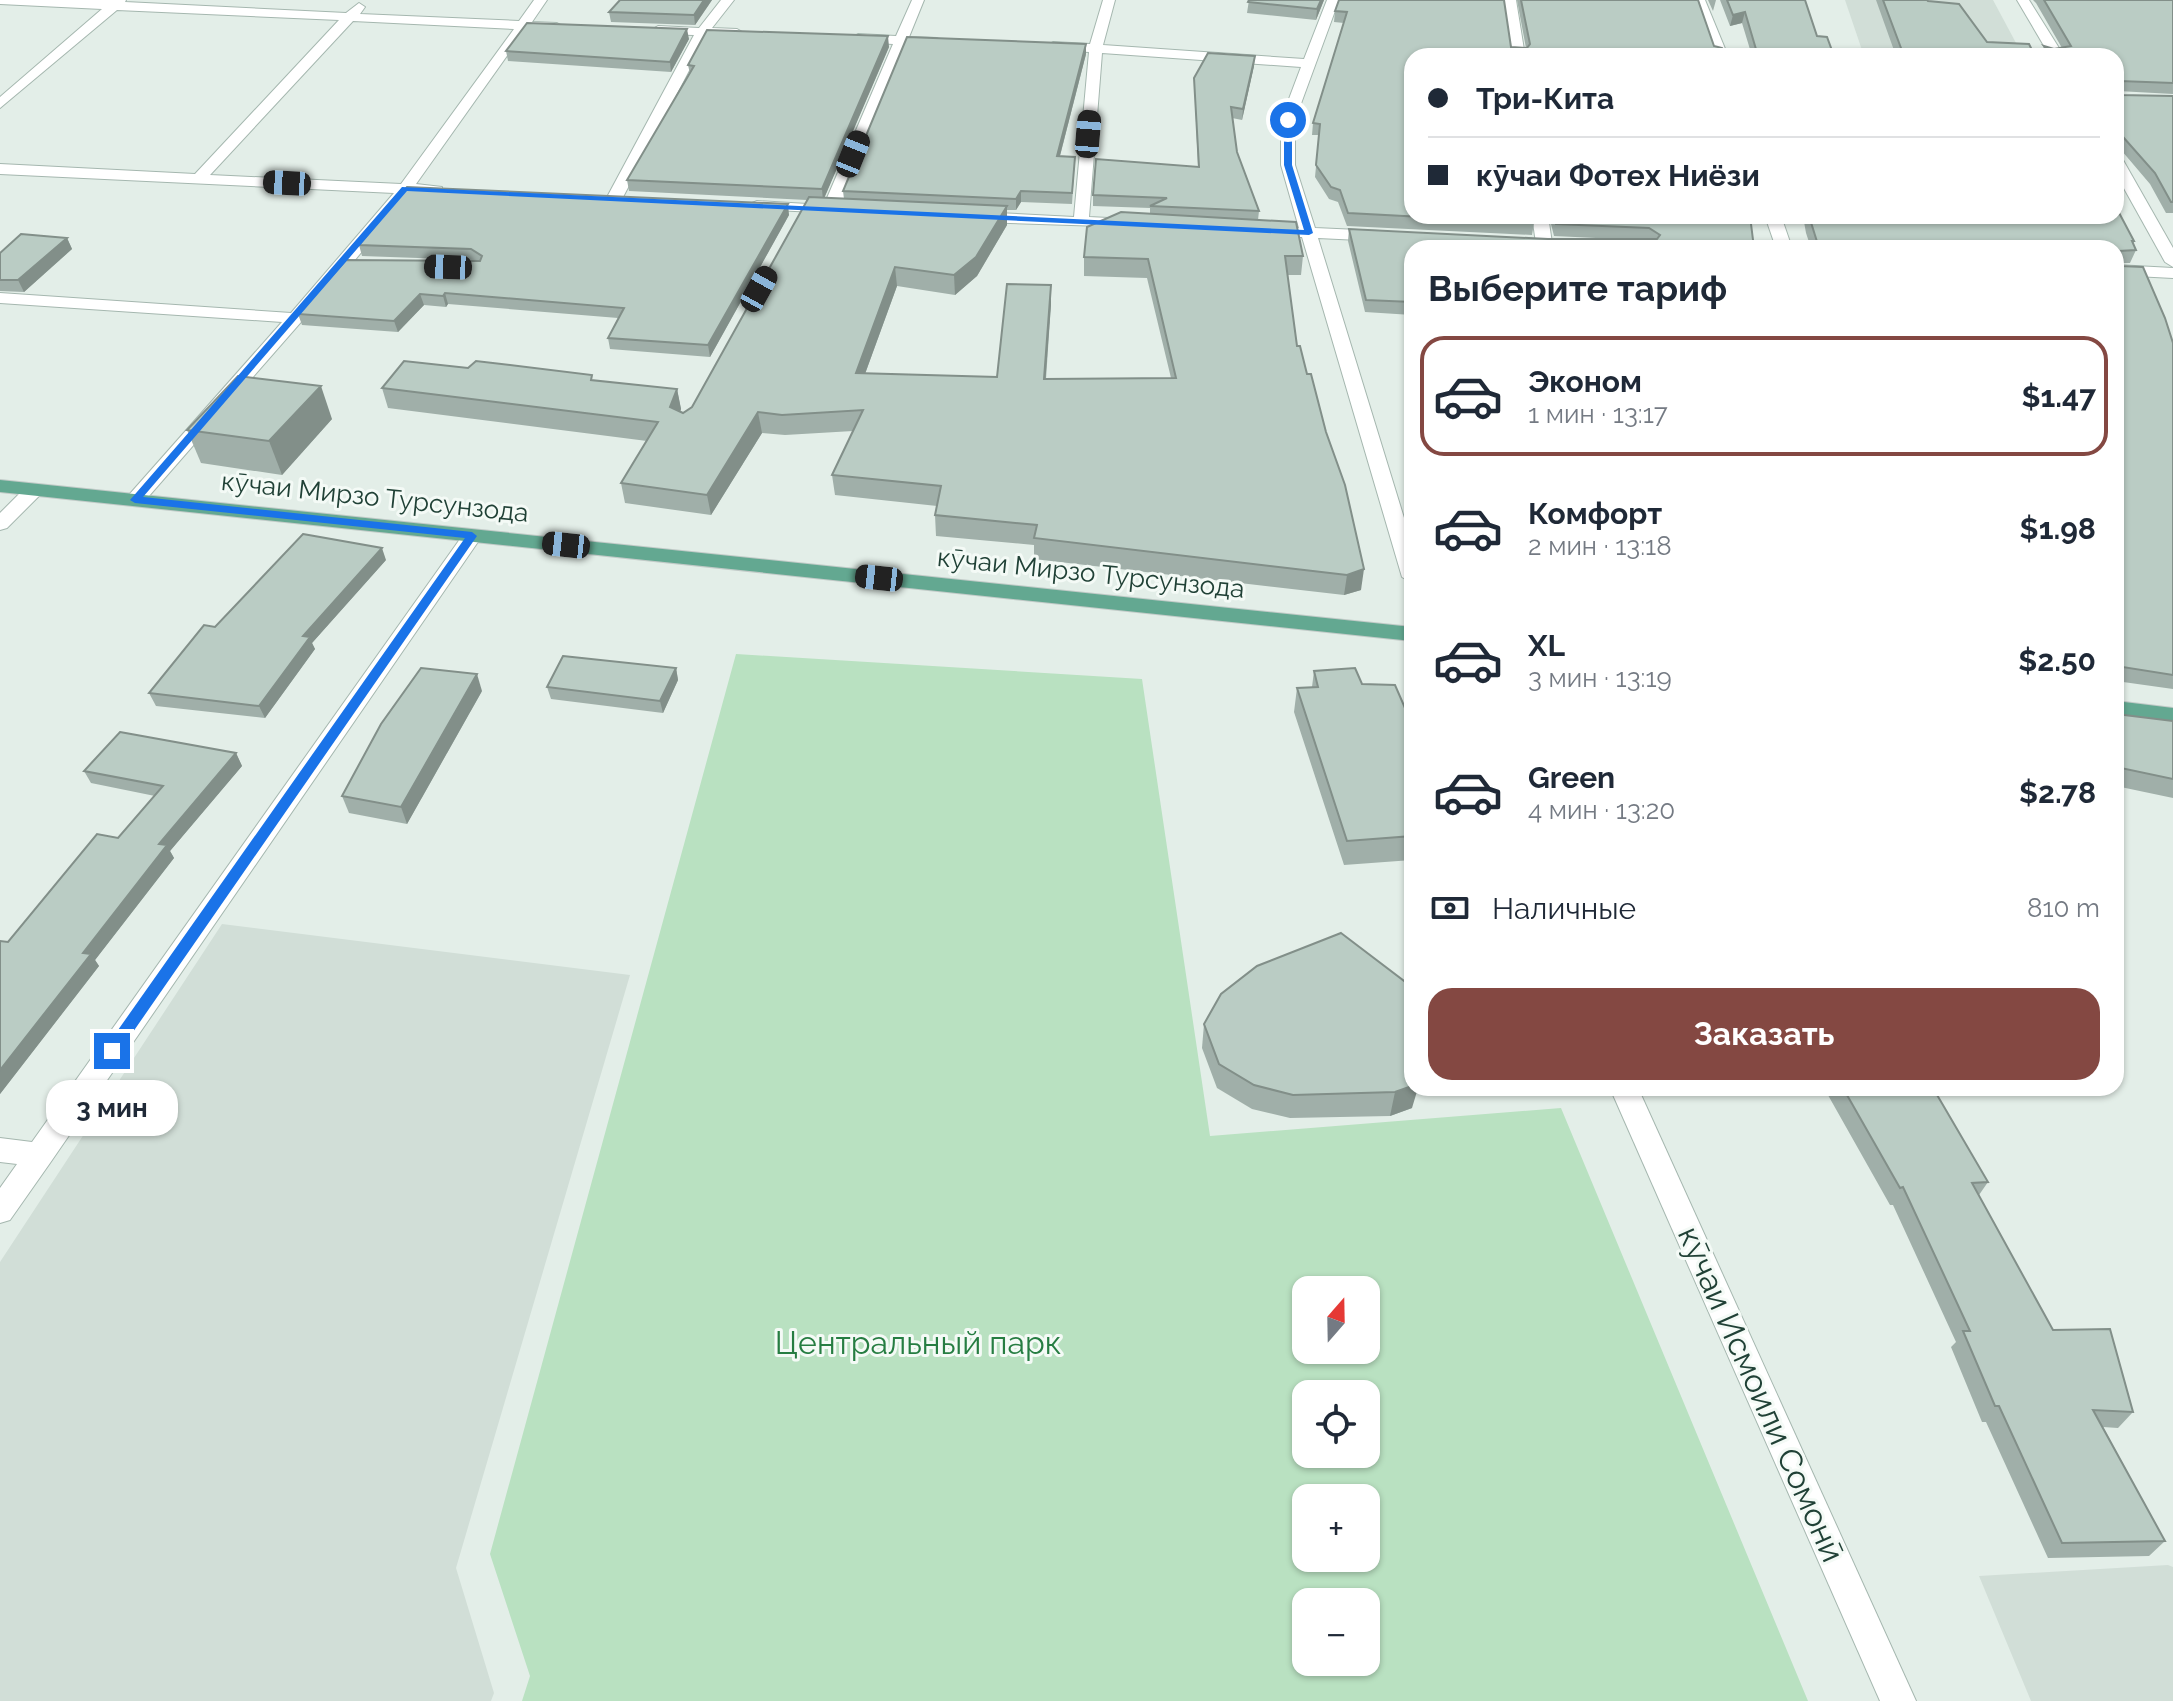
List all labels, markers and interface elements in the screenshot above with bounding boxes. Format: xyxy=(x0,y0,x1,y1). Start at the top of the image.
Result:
text: Три-Кита xyxy=(1476,81,1614,116)
route start xyxy=(1270,102,1306,138)
car xyxy=(1074,109,1102,159)
car xyxy=(833,127,873,181)
text: кӯчаи Фотех Ниёзи xyxy=(1476,158,1760,193)
car xyxy=(262,170,312,196)
car xyxy=(424,254,472,280)
car xyxy=(737,262,781,316)
text: Выберите тариф xyxy=(1428,267,1727,309)
icon: car xyxy=(1432,360,1504,432)
text: Эконом xyxy=(1528,364,1642,399)
text: $1.47 xyxy=(2021,379,2096,414)
text: 1 мин · 13:17 xyxy=(1528,399,1668,429)
street label: кӯчаи Мирзо Турсунзода xyxy=(220,466,530,528)
icon: car xyxy=(1432,492,1504,564)
text: Комфорт xyxy=(1528,496,1662,531)
text: $1.98 xyxy=(2020,511,2096,546)
car xyxy=(541,531,591,559)
text: 2 мин · 13:18 xyxy=(1528,531,1672,561)
street label: кӯчаи Мирзо Турсунзода xyxy=(936,542,1246,604)
car xyxy=(854,564,904,592)
icon: car xyxy=(1432,624,1504,696)
text: XL xyxy=(1528,628,1565,663)
text: $2.50 xyxy=(2018,643,2096,678)
text: 3 мин · 13:19 xyxy=(1528,663,1672,693)
icon: car xyxy=(1432,756,1504,828)
text: Green xyxy=(1528,760,1615,795)
text: $2.78 xyxy=(2019,775,2096,810)
text: 4 мин · 13:20 xyxy=(1528,795,1675,825)
icon: cash xyxy=(1428,886,1472,930)
text: Наличные xyxy=(1492,891,1636,926)
text: 810 m xyxy=(2027,893,2100,923)
button: Заказать xyxy=(1428,988,2100,1080)
route end xyxy=(94,1033,130,1069)
callout: 3 мин xyxy=(46,1079,178,1135)
text: 3 мин xyxy=(76,1093,148,1123)
street label: кӯчаи Исмоили Сомонӣ xyxy=(1671,1220,1852,1567)
north arrow xyxy=(1292,1276,1380,1364)
map controls xyxy=(1292,1276,1380,1676)
park label: Центральный парк xyxy=(775,1324,1061,1361)
button: locate xyxy=(1292,1380,1380,1468)
button: + xyxy=(1292,1484,1380,1572)
button: − xyxy=(1292,1588,1380,1676)

